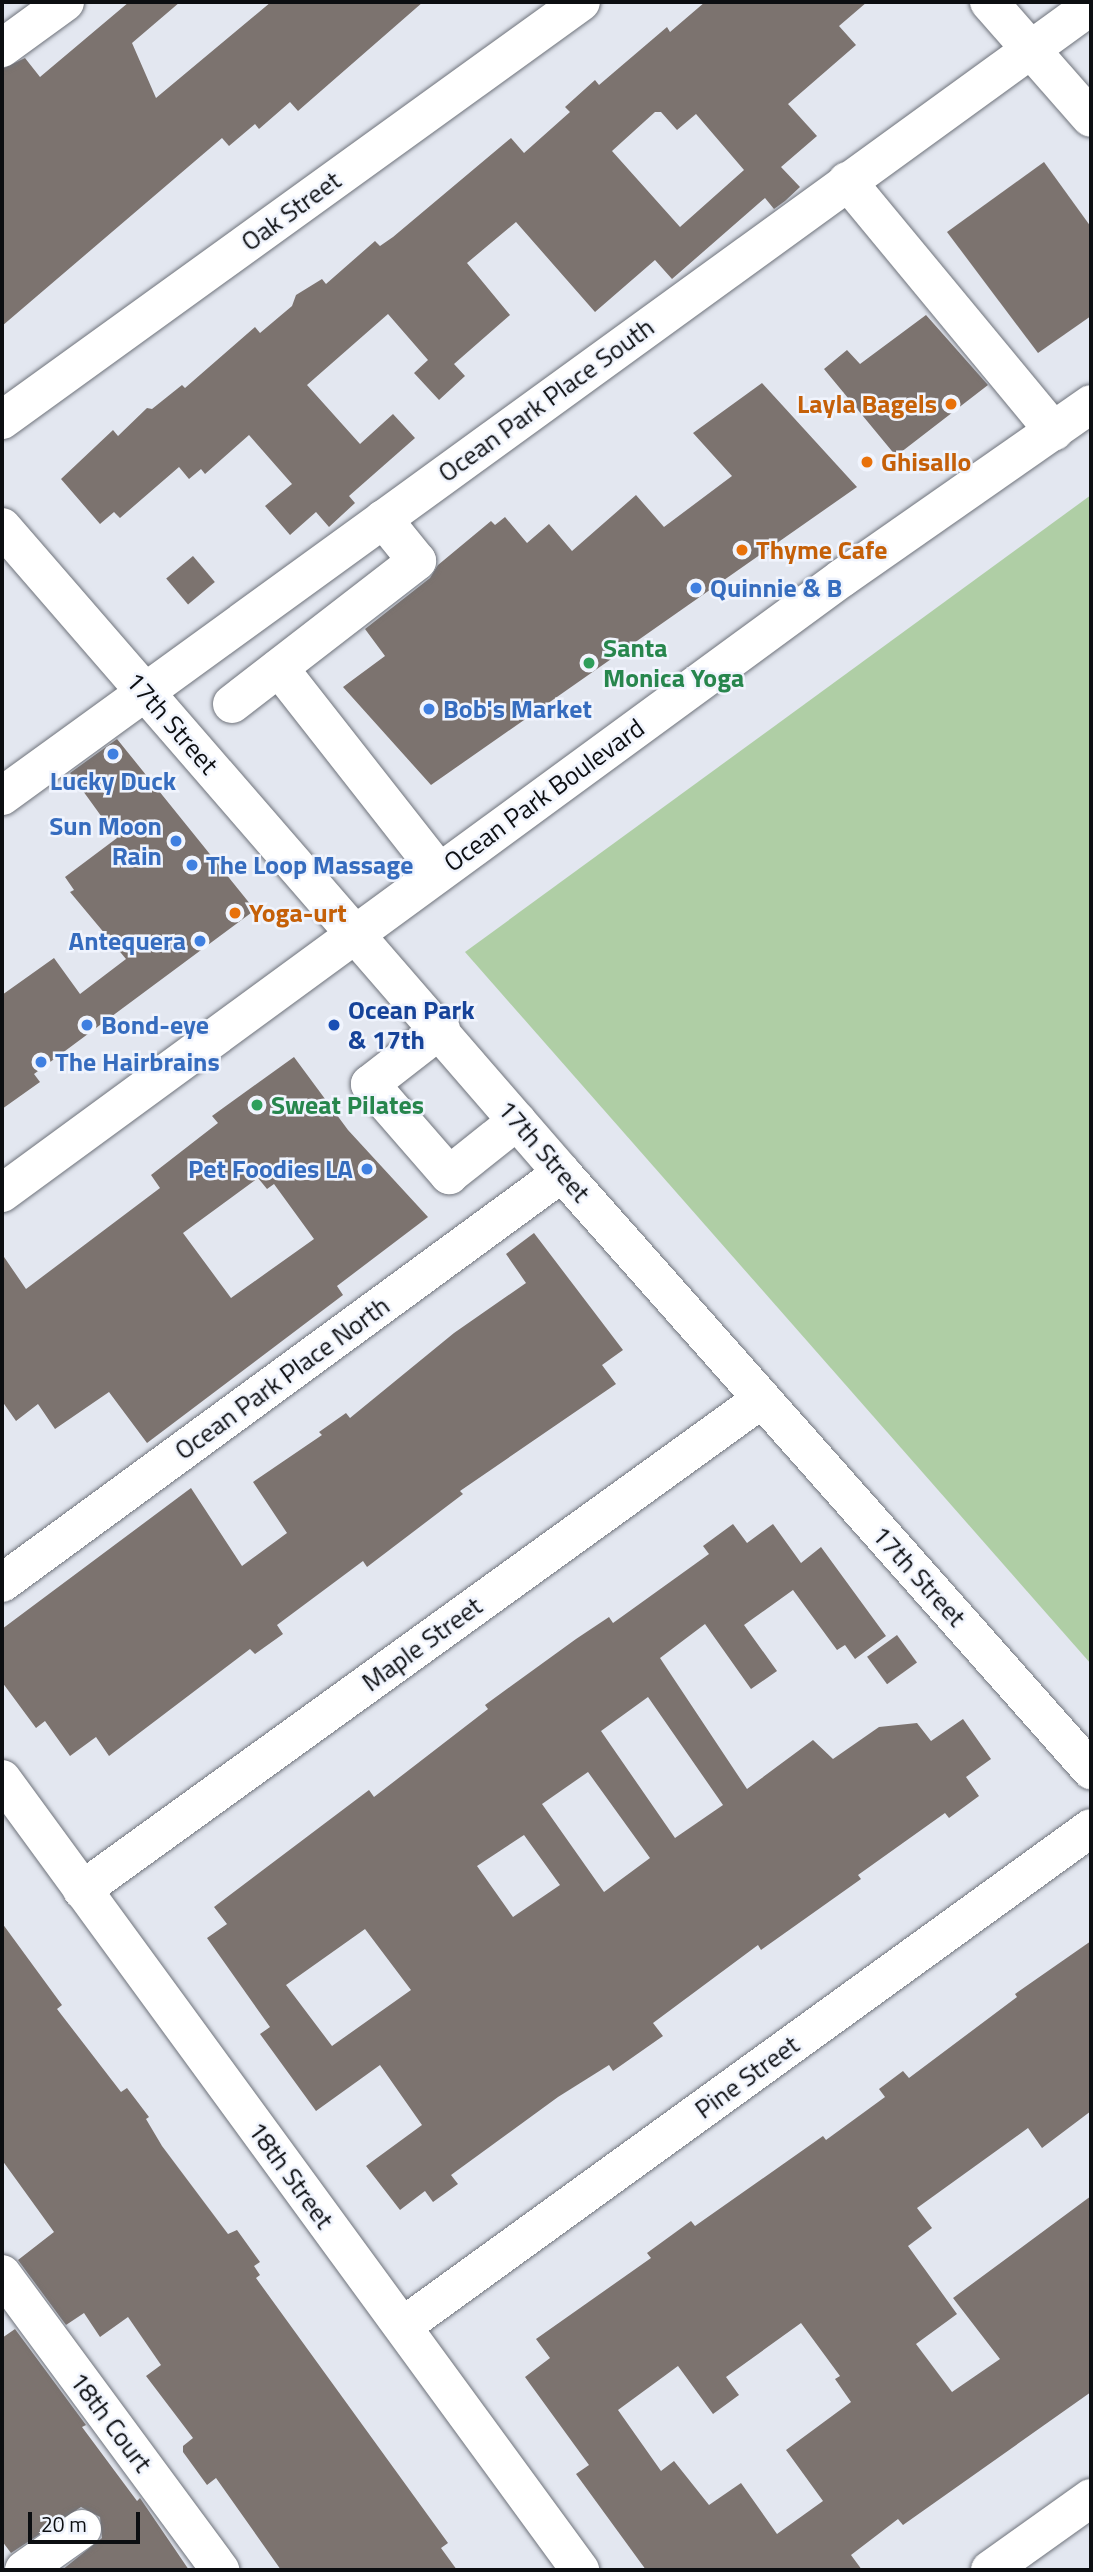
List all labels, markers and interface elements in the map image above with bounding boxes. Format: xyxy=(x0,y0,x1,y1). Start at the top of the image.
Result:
street label: Oak Street xyxy=(235,164,347,258)
street label: Ocean Park Place South xyxy=(432,311,660,489)
place label: Layla Bagels xyxy=(797,388,937,420)
marker: Layla Bagels xyxy=(943,396,959,412)
place label: Ghisallo xyxy=(881,446,971,478)
marker: Ghisallo xyxy=(859,454,875,470)
place label: Thyme Cafe xyxy=(756,534,888,566)
marker: Thyme Cafe xyxy=(734,542,750,558)
place label: Quinnie & B xyxy=(710,572,842,604)
marker: Quinnie & B xyxy=(688,580,704,596)
place label: Santa Monica Yoga xyxy=(603,632,744,694)
marker: Santa Monica Yoga xyxy=(581,655,597,671)
street label: 17th Street xyxy=(119,666,225,780)
place label: Bob's Market xyxy=(443,693,592,725)
marker: Bob's Market xyxy=(421,701,437,717)
street label: Ocean Park Boulevard xyxy=(438,712,650,878)
marker: Lucky Duck xyxy=(105,746,121,762)
place label: Lucky Duck xyxy=(50,765,176,797)
place label: Sun Moon Rain xyxy=(49,810,162,872)
marker: Sun Moon Rain xyxy=(168,833,184,849)
place label: The Loop Massage xyxy=(206,849,413,881)
marker: The Loop Massage xyxy=(184,857,200,873)
place label: Yoga-urt xyxy=(249,897,347,929)
marker: Yoga-urt xyxy=(227,905,243,921)
place label: Antequera xyxy=(69,925,186,957)
marker: Antequera xyxy=(192,933,208,949)
place label: Ocean Park & 17th xyxy=(348,994,475,1056)
place label: Bond-eye xyxy=(101,1009,209,1041)
marker: Bond-eye xyxy=(79,1017,95,1033)
marker: Ocean Park & 17th xyxy=(326,1017,342,1033)
place label: The Hairbrains xyxy=(55,1046,220,1078)
marker: The Hairbrains xyxy=(33,1054,49,1070)
place label: Sweat Pilates xyxy=(271,1089,424,1121)
street label: 17th Street xyxy=(491,1094,597,1208)
marker: Sweat Pilates xyxy=(249,1097,265,1113)
place label: Pet Foodies LA xyxy=(188,1153,353,1185)
marker: Pet Foodies LA xyxy=(359,1161,375,1177)
street label: Ocean Park Place North xyxy=(169,1290,395,1466)
street label: 17th Street xyxy=(866,1519,972,1633)
street label: Maple Street xyxy=(356,1590,488,1698)
street label: Pine Street xyxy=(689,2029,805,2125)
street label: 18th Street xyxy=(242,2115,340,2235)
street label: 18th Court xyxy=(63,2366,159,2478)
scale bar xyxy=(32,2498,144,2542)
text: 20 m xyxy=(41,2508,87,2540)

